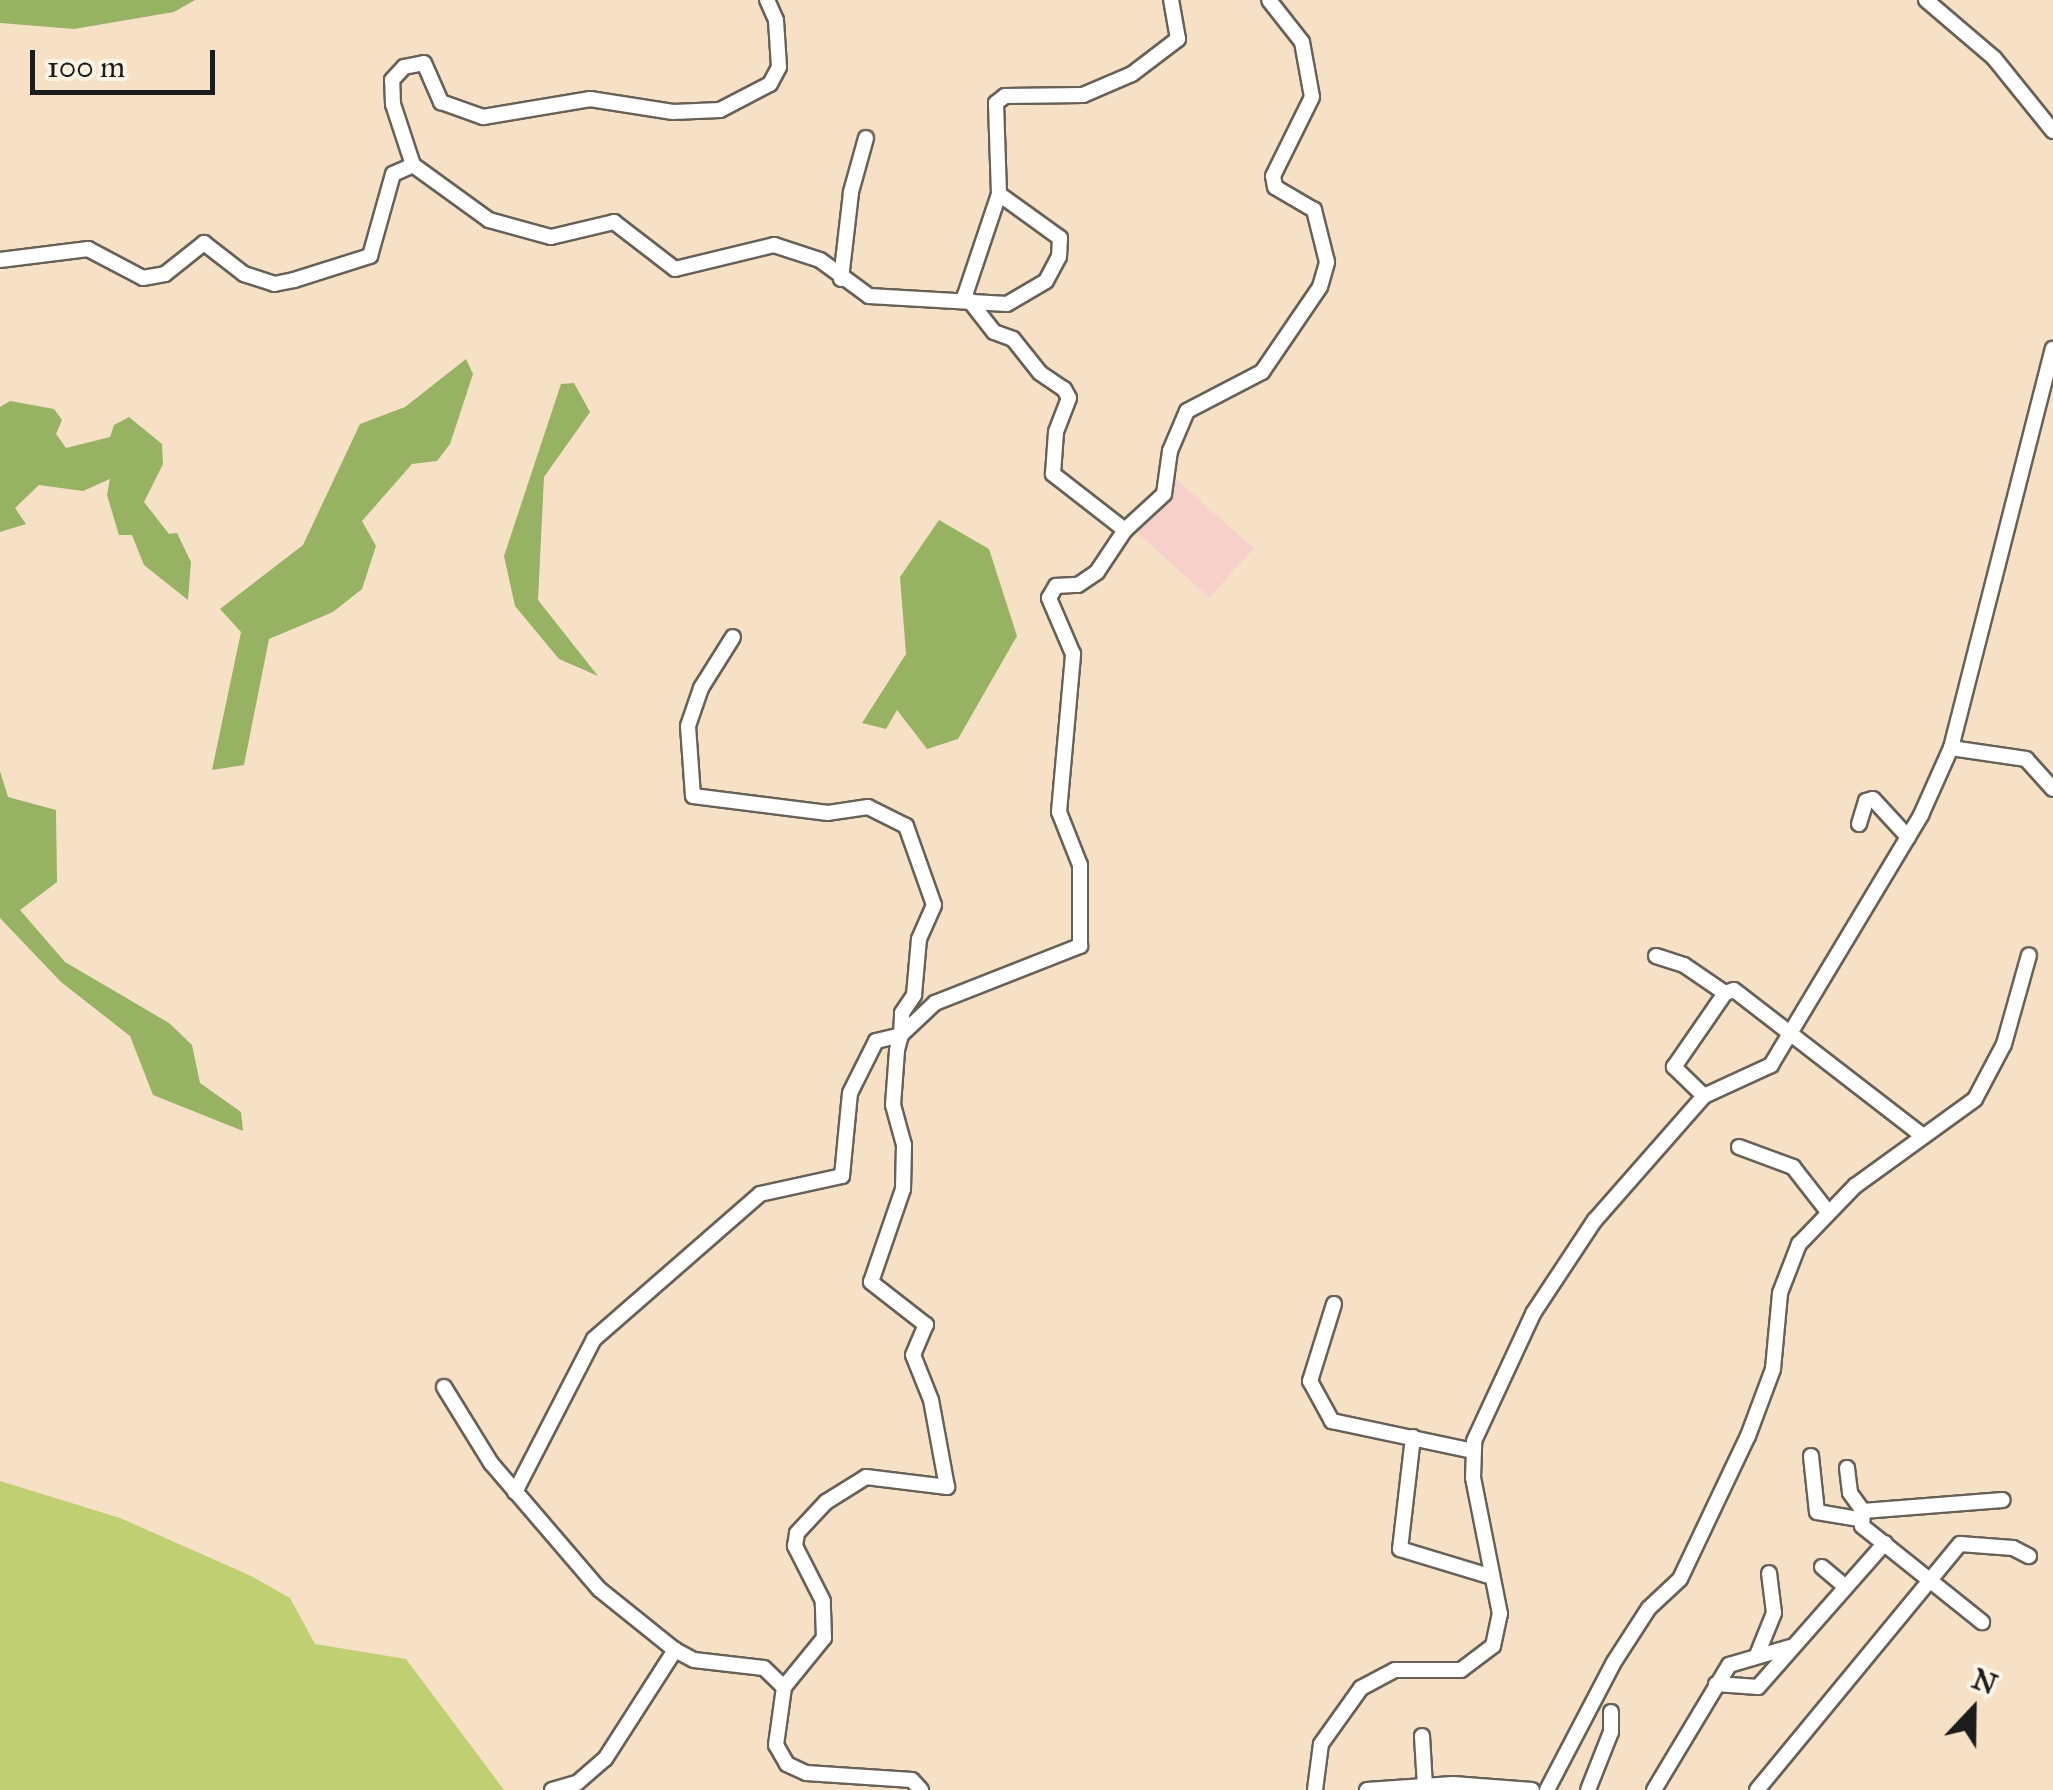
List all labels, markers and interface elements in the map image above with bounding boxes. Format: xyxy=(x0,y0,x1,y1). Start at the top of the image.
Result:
scale bar xyxy=(35,30,220,92)
text: 100 m xyxy=(47,49,125,85)
north arrow xyxy=(1923,1660,2023,1760)
text: N xyxy=(1967,1661,2002,1702)

